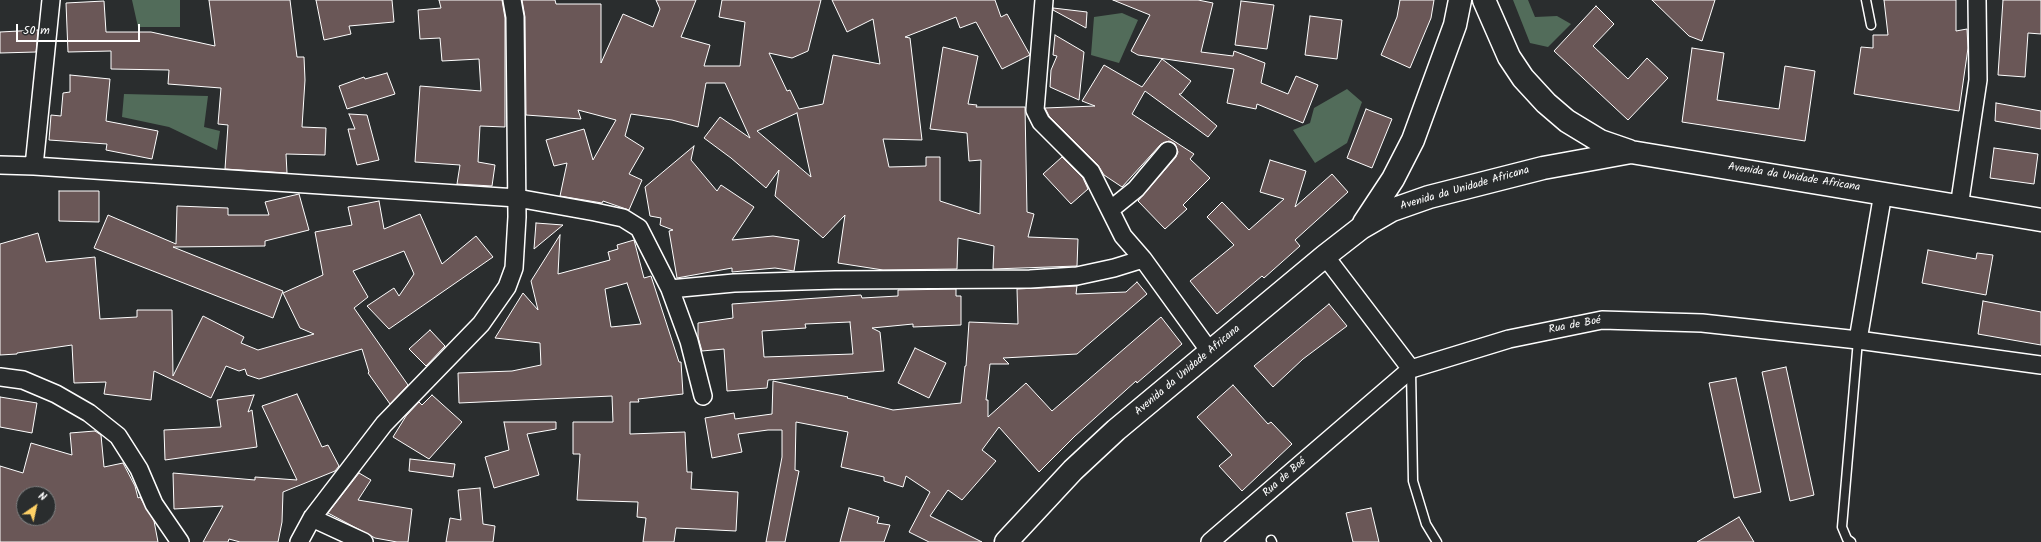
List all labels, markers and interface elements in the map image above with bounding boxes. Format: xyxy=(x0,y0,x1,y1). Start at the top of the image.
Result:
scale bar xyxy=(18,16,142,42)
text: 50 m xyxy=(23,21,50,40)
street label: Avenida da Unidade Africana xyxy=(1727,161,1861,195)
street label: Avenida da Unidade Africana xyxy=(1399,164,1531,214)
street label: Rua de Boé xyxy=(1548,314,1602,338)
street label: Avenida da Unidade Africana xyxy=(1133,323,1243,419)
street label: Rua de Boé xyxy=(1261,456,1309,500)
north arrow xyxy=(16,486,56,526)
text: N xyxy=(34,487,50,506)

